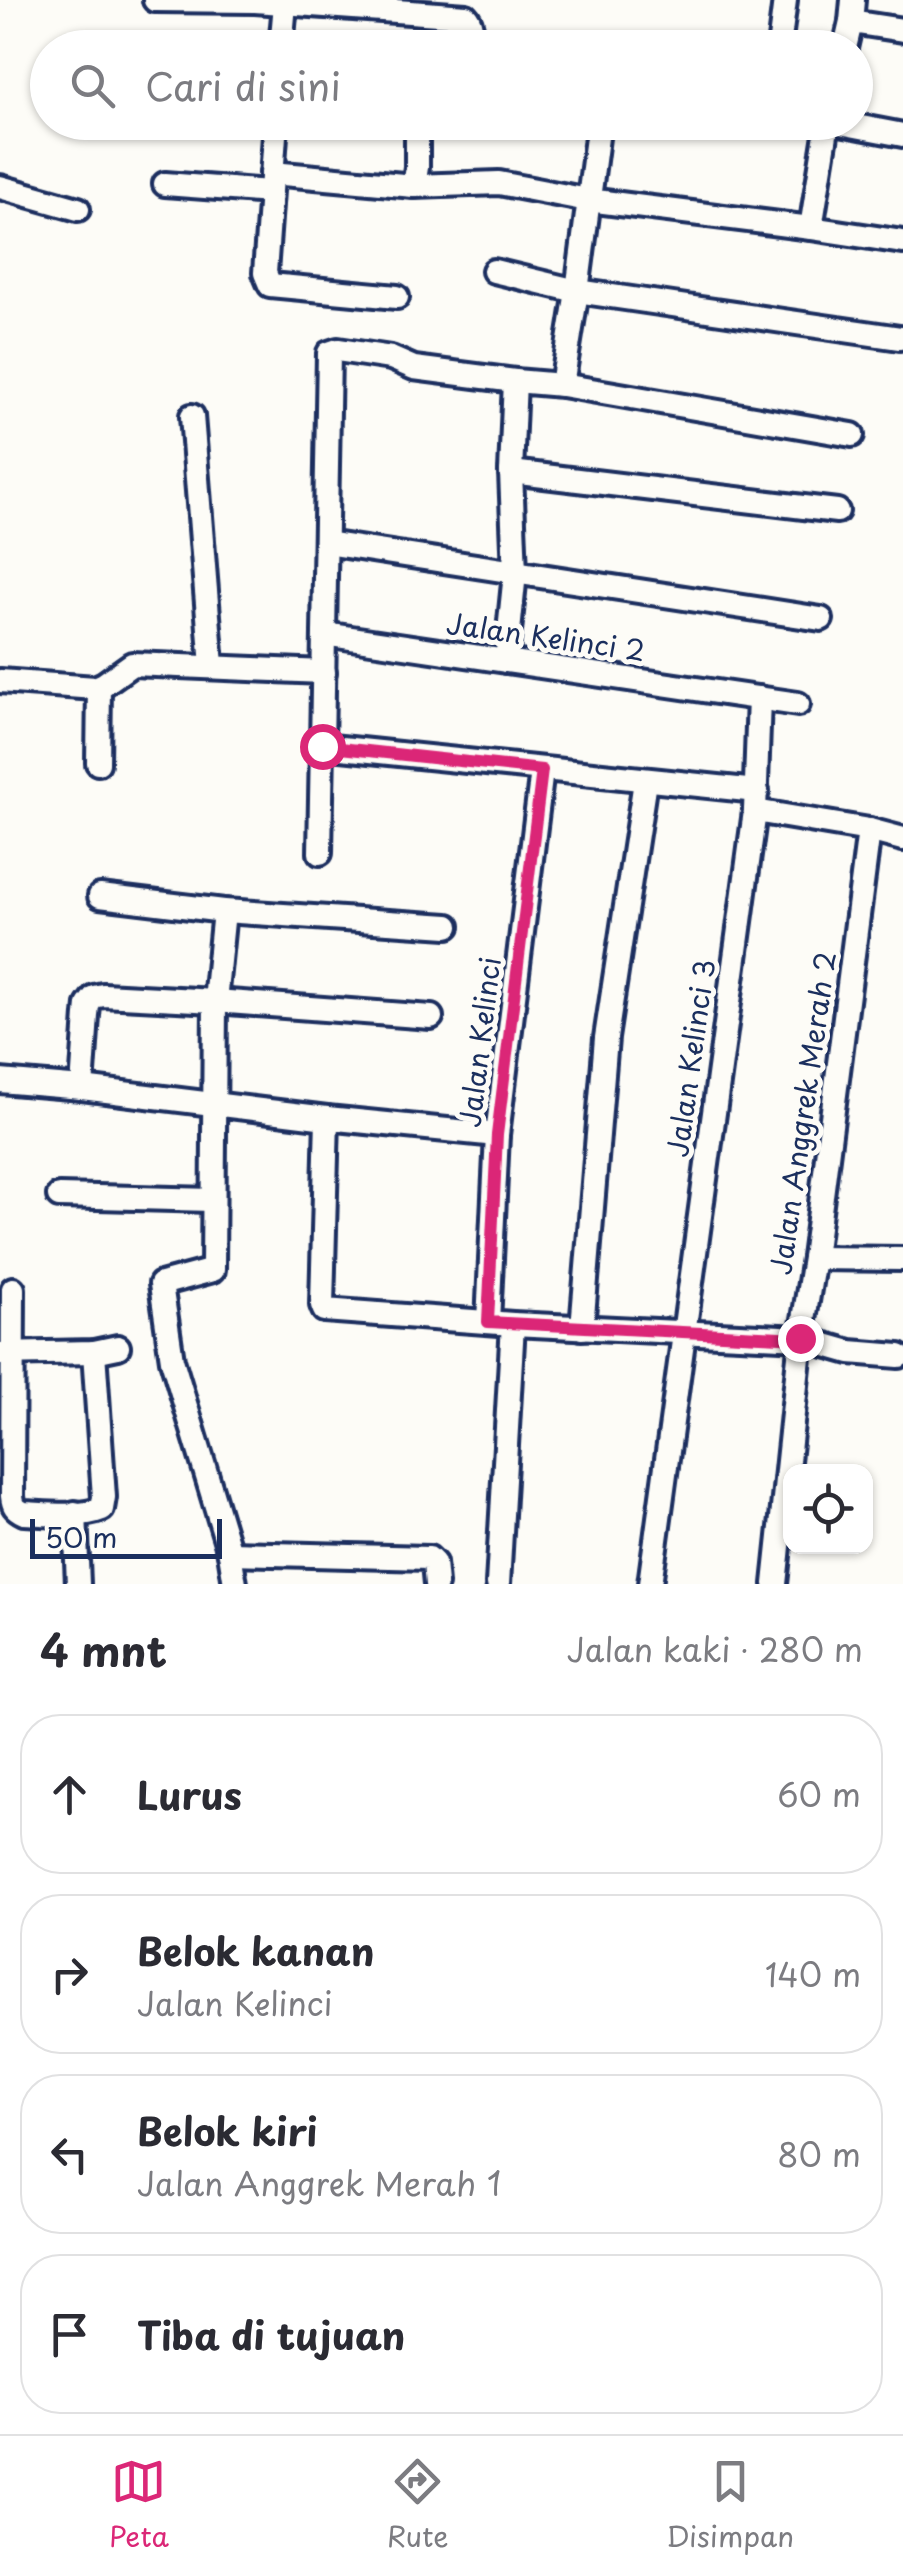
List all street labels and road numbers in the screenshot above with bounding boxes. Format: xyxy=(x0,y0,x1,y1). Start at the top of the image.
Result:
street label: Jalan Kelinci 2 xyxy=(444,601,648,671)
street label: Jalan Anggrek Merah 2 xyxy=(758,949,846,1277)
street label: Jalan Kelinci xyxy=(447,955,511,1129)
street label: Jalan Kelinci 3 xyxy=(655,956,725,1160)

